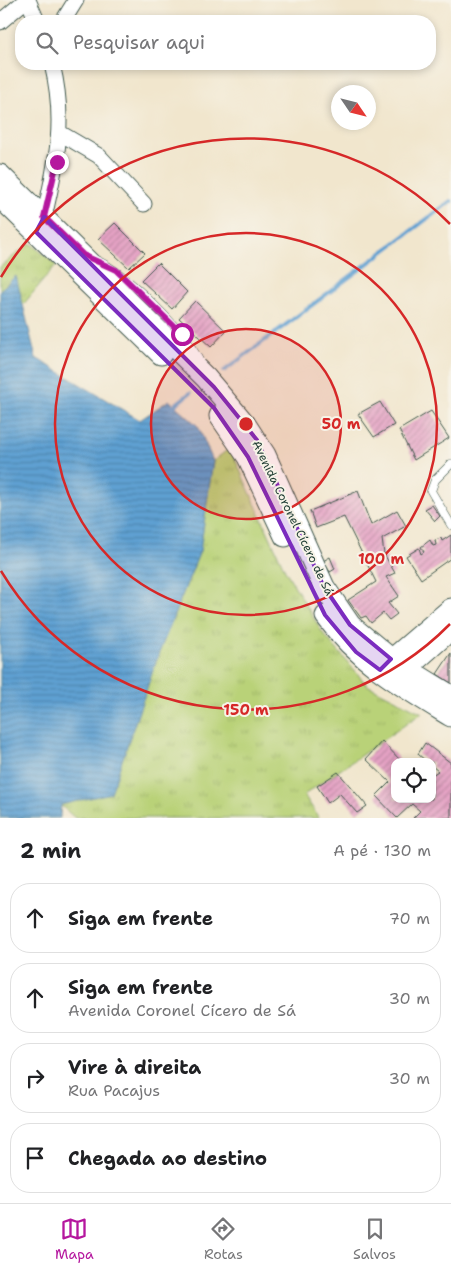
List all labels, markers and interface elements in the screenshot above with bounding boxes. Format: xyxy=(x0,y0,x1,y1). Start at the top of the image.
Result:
search box xyxy=(15,15,436,70)
icon: search xyxy=(33,29,61,57)
text: Pesquisar aqui xyxy=(73,30,205,55)
north arrow xyxy=(331,85,376,130)
route end xyxy=(46,151,69,174)
route start xyxy=(171,323,194,346)
text: 50 m xyxy=(322,414,361,434)
centre of rings xyxy=(237,415,255,433)
street label: Avenida Coronel Cícero de Sá xyxy=(248,438,338,599)
text: 100 m xyxy=(358,549,404,569)
text: 150 m xyxy=(223,700,269,720)
map controls xyxy=(391,758,436,803)
button: locate xyxy=(391,758,436,803)
text: 2 min xyxy=(20,837,81,865)
text: A pé · 130 m xyxy=(333,840,431,861)
icon: ahead xyxy=(21,904,49,932)
text: Siga em frente xyxy=(68,906,213,931)
text: 70 m xyxy=(389,908,430,929)
text: Siga em frente xyxy=(68,975,213,1000)
icon: ahead xyxy=(21,984,49,1012)
text: 30 m xyxy=(389,988,430,1009)
text: Avenida Coronel Cícero de Sá xyxy=(68,1000,296,1021)
text: Vire à direita xyxy=(68,1055,201,1080)
icon: right xyxy=(21,1064,49,1092)
text: 30 m xyxy=(389,1068,430,1089)
text: Rua Pacajus xyxy=(68,1080,160,1101)
icon: arrive xyxy=(21,1144,49,1172)
text: Chegada ao destino xyxy=(68,1146,267,1171)
tab: Mapa xyxy=(55,1215,94,1263)
tab: Rotas xyxy=(204,1215,243,1263)
tab: Salvos xyxy=(353,1215,396,1263)

